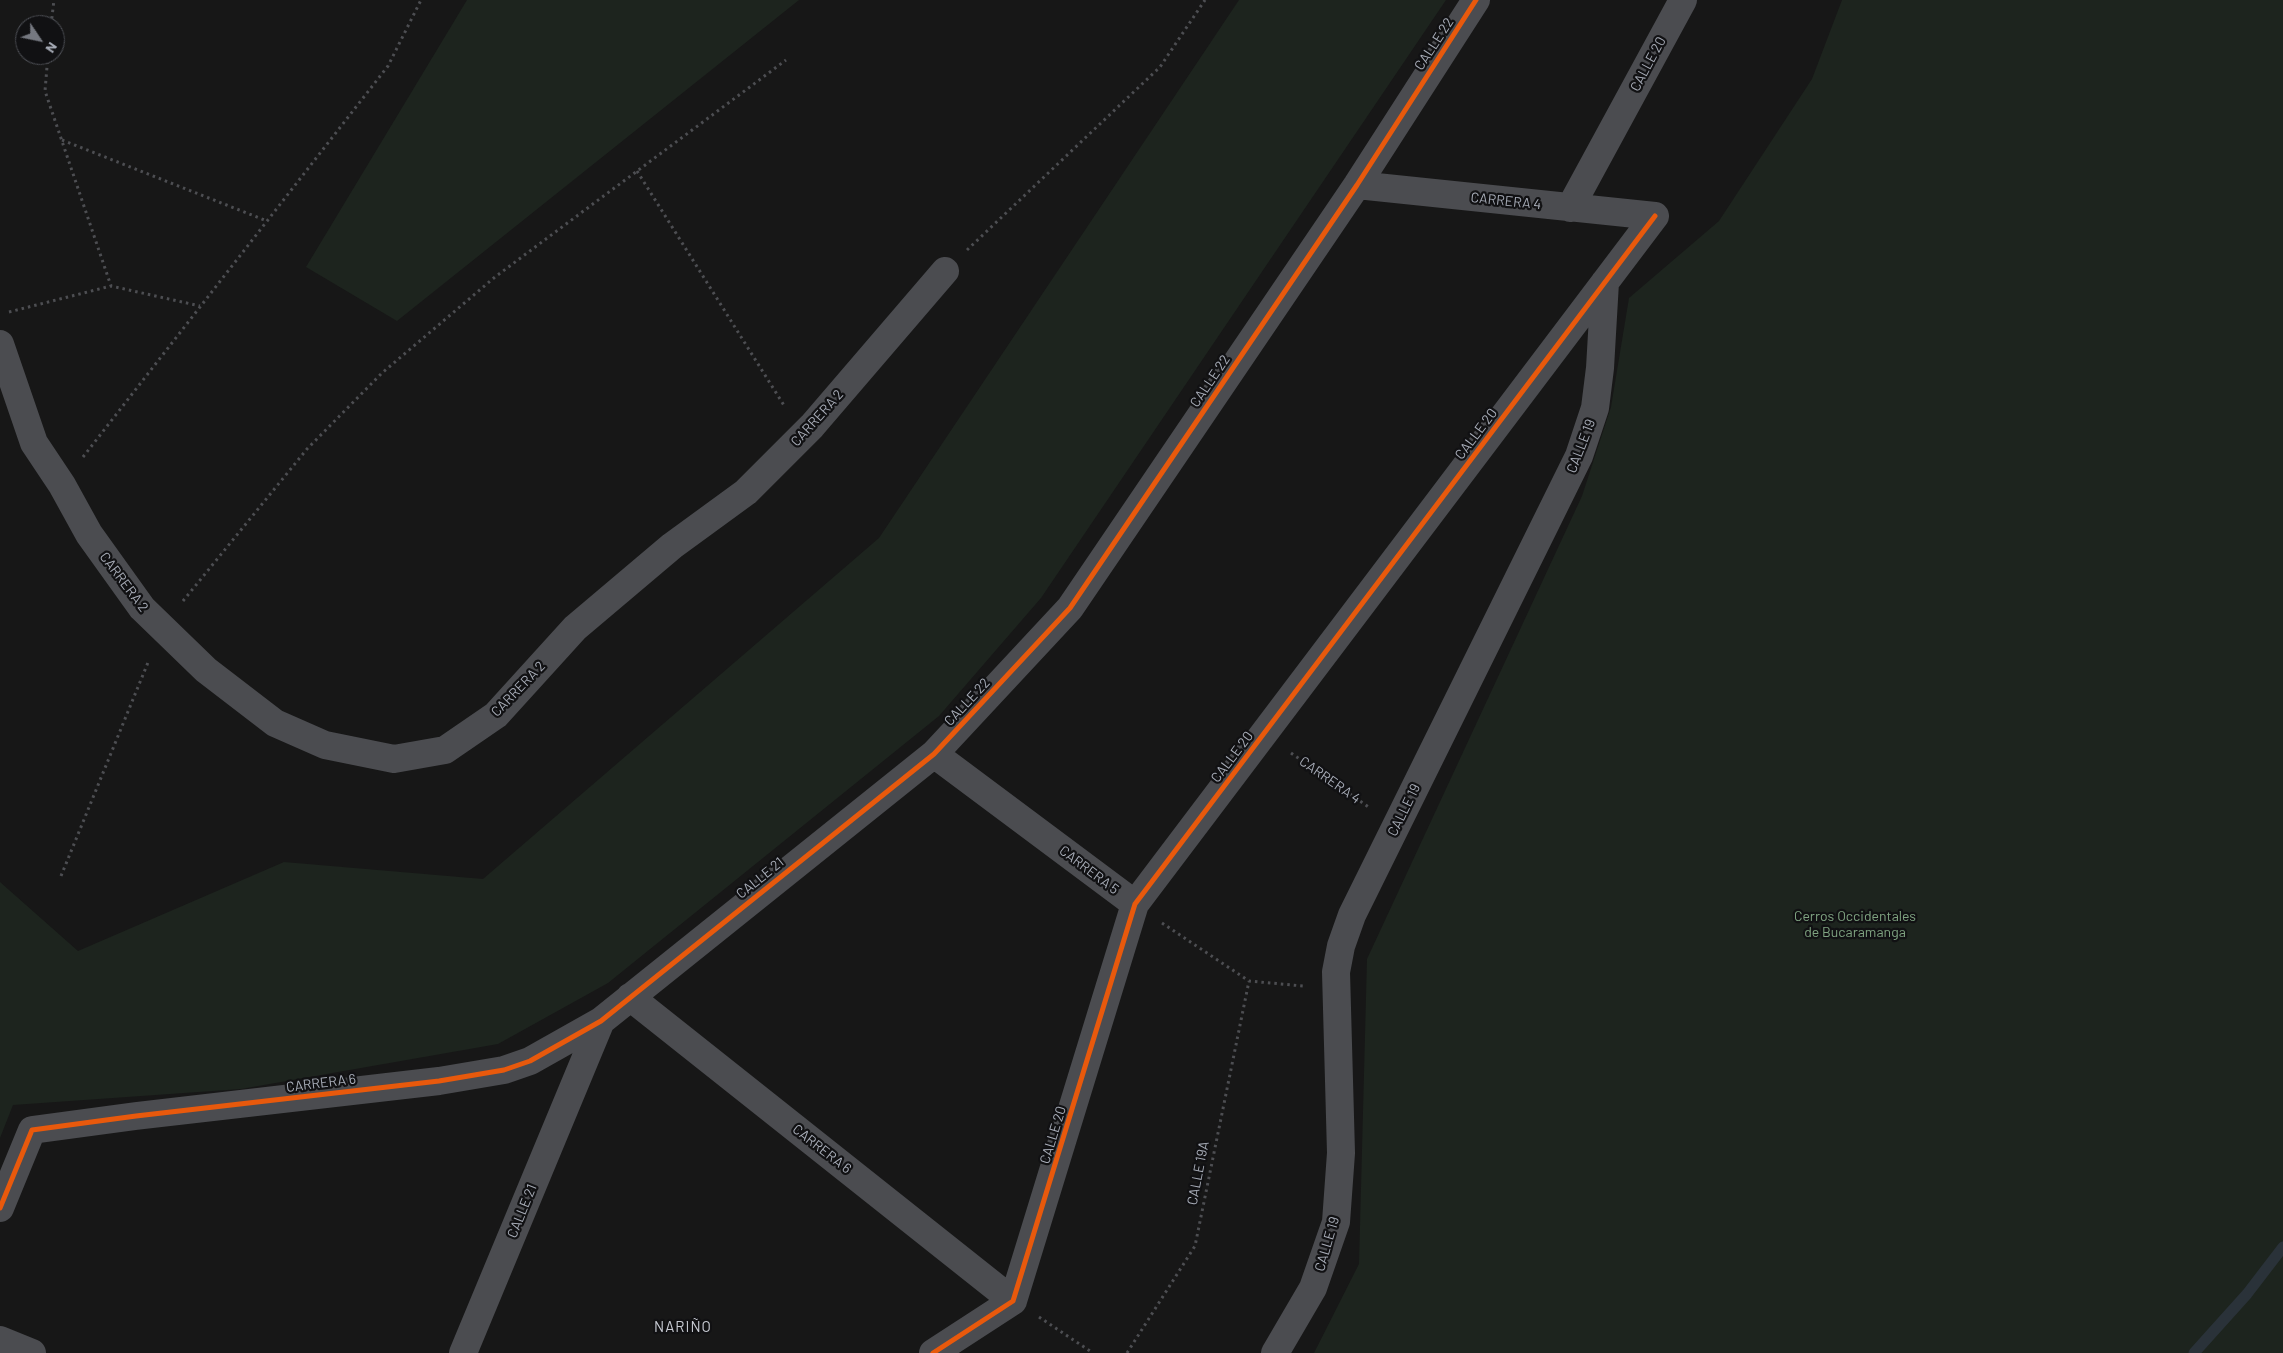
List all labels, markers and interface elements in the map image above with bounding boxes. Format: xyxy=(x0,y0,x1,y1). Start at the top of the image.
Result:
north arrow xyxy=(15,15,65,65)
street label: CALLE 22 xyxy=(1411,15,1457,73)
street label: CALLE 20 xyxy=(1627,34,1669,94)
text: N xyxy=(42,39,62,57)
street label: CARRERA 4 xyxy=(1470,189,1542,213)
street label: CALLE 22 xyxy=(1186,352,1234,410)
street label: CARRERA 2 xyxy=(787,386,847,450)
street label: CALLE 20 xyxy=(1451,405,1501,463)
street label: CALLE 19 xyxy=(1563,417,1599,475)
street label: CARRERA 2 xyxy=(96,549,152,615)
street label: CARRERA 2 xyxy=(487,658,549,720)
street label: CALLE 22 xyxy=(941,675,993,729)
street label: CALLE 20 xyxy=(1207,728,1257,786)
street label: CARRERA 4 xyxy=(1296,753,1364,807)
street label: CALLE 19 xyxy=(1384,781,1424,839)
street label: CARRERA 5 xyxy=(1056,842,1122,898)
street label: CALLE 21 xyxy=(733,854,787,902)
park label: Cerros Occidentales de Bucaramanga xyxy=(1794,908,1916,940)
street label: CARRERA 6 xyxy=(285,1070,357,1096)
street label: CALLE 20 xyxy=(1036,1104,1070,1166)
street label: CARRERA 6 xyxy=(789,1121,855,1177)
street label: CALLE 19A xyxy=(1184,1140,1212,1206)
street label: CALLE 21 xyxy=(504,1182,540,1240)
street label: CALLE 19 xyxy=(1311,1215,1343,1273)
district label: NARIÑO xyxy=(653,1318,713,1336)

